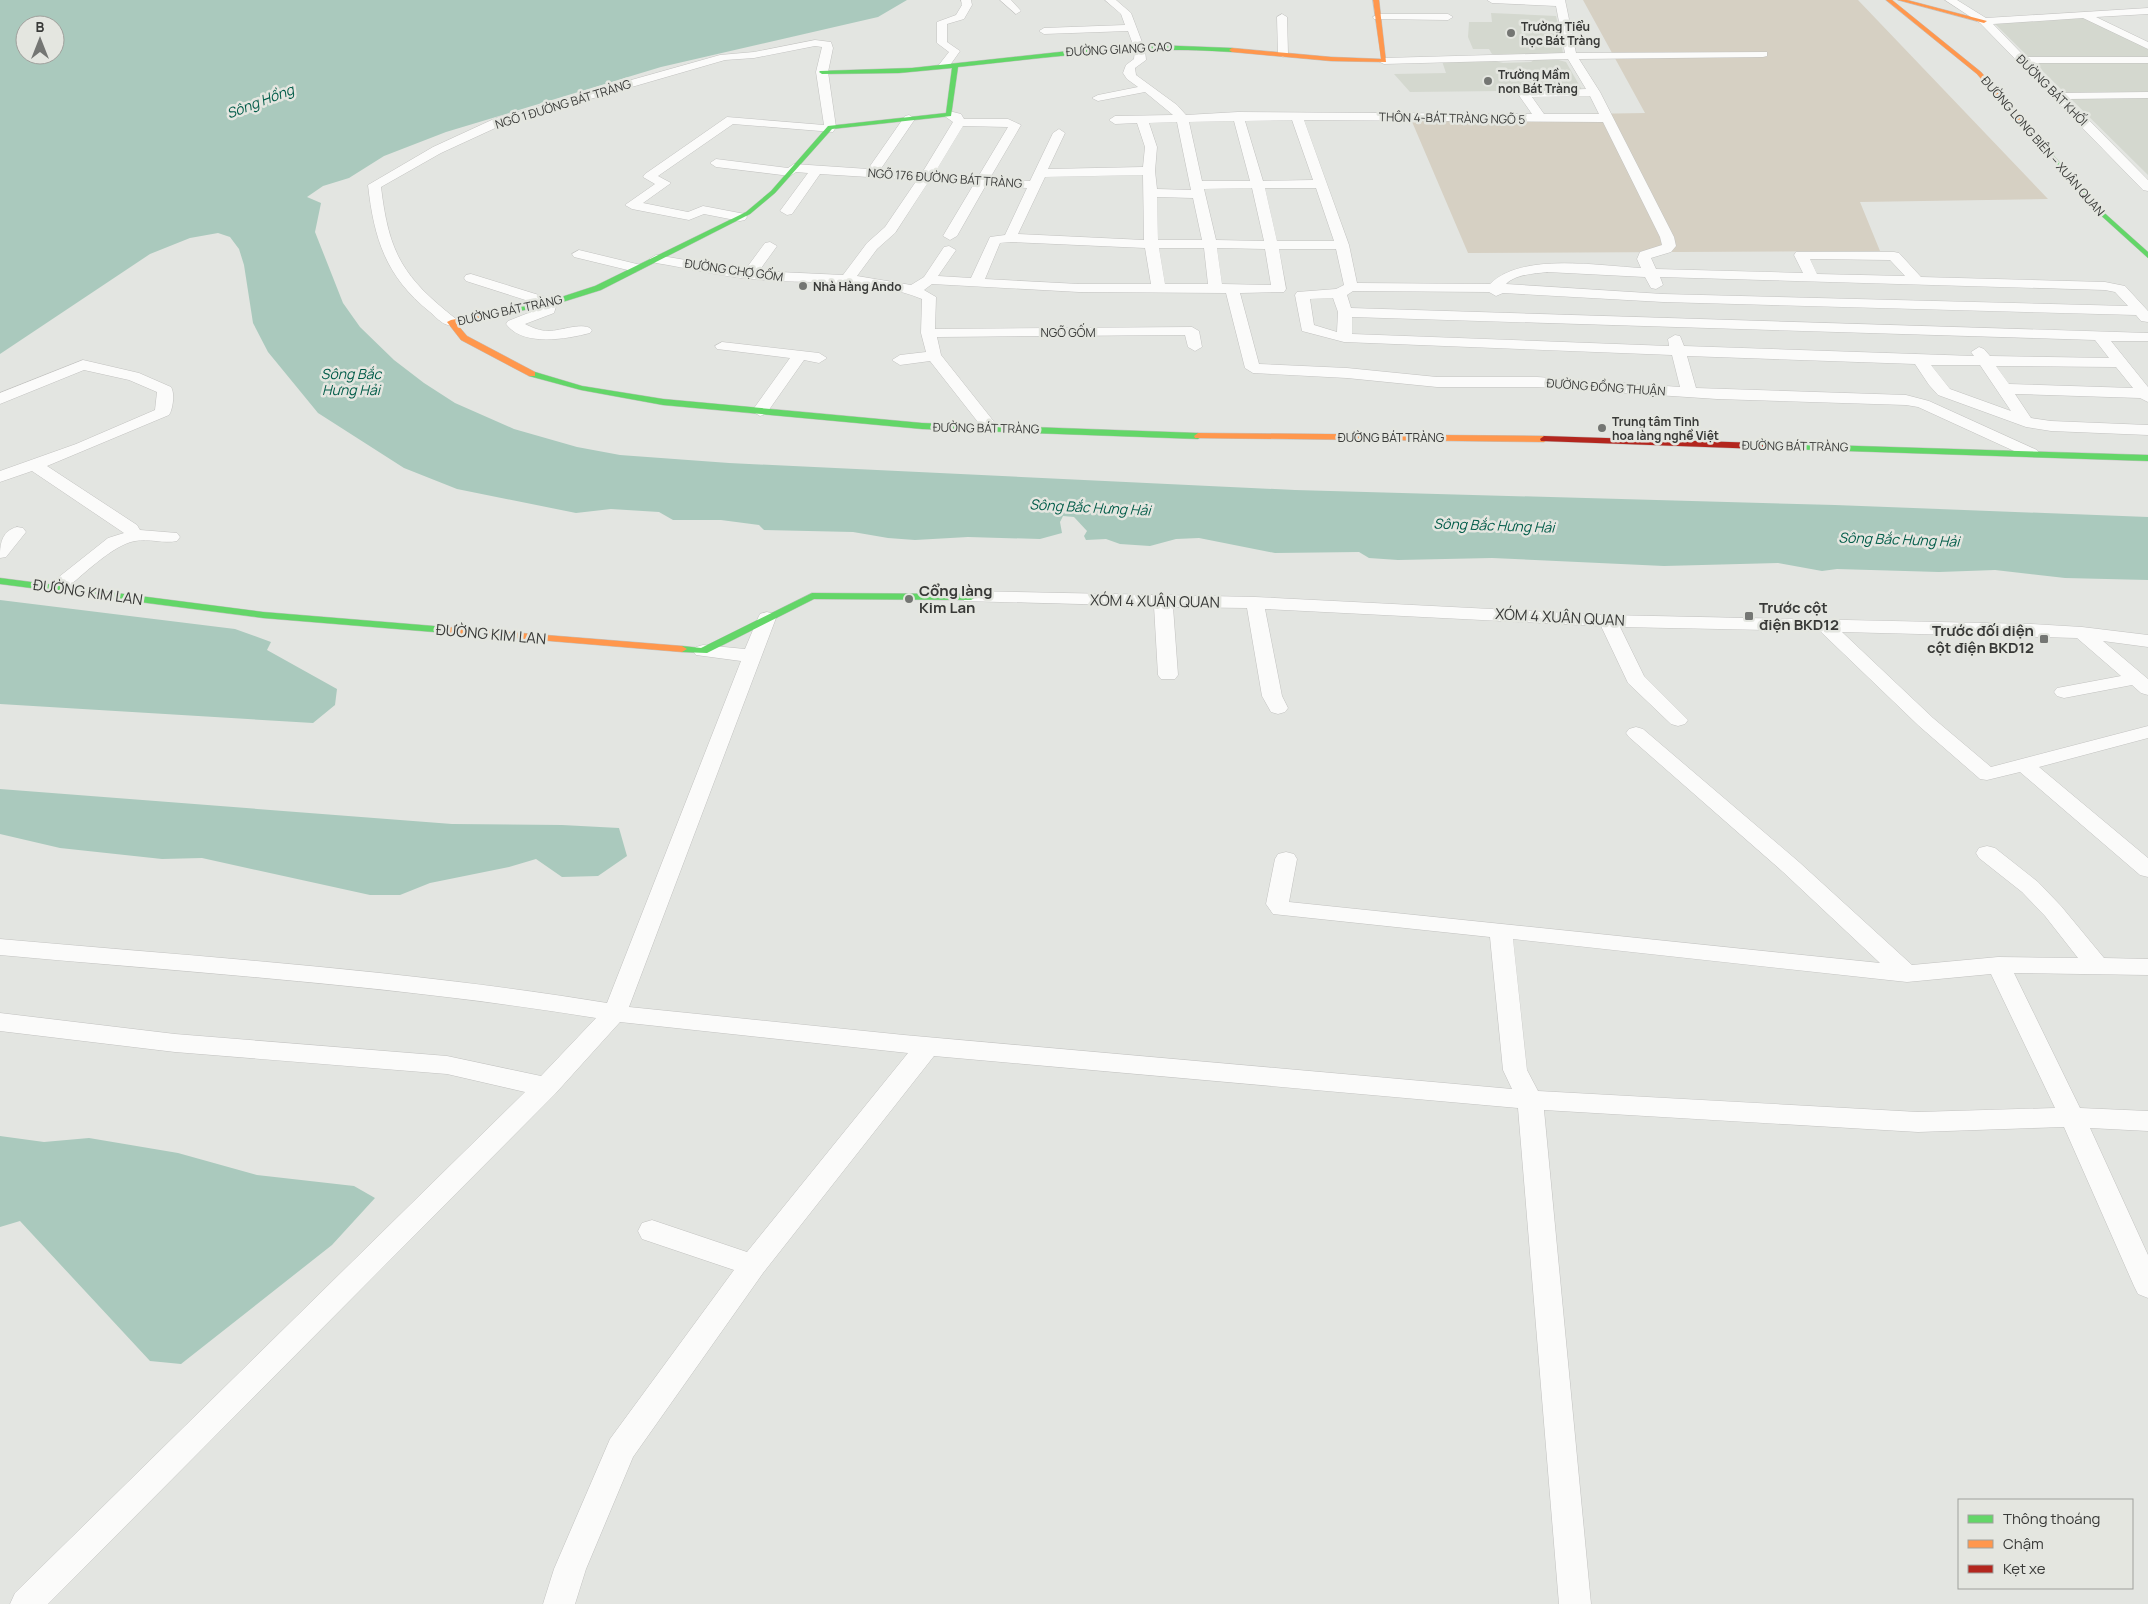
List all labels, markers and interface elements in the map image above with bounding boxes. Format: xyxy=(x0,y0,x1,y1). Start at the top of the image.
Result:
north arrow xyxy=(15,15,65,65)
text: B xyxy=(36,17,45,36)
place label: Trường Tiểu học Bát Tràng xyxy=(1521,18,1600,49)
marker: Trường Tiểu học Bát Tràng xyxy=(1505,27,1517,39)
street label: ĐƯỜNG GIANG CAO xyxy=(1065,38,1173,60)
street label: ĐƯỜNG BÁT KHỐI xyxy=(2013,50,2092,129)
place label: Trường Mầm non Bát Tràng xyxy=(1498,66,1578,97)
street label: ĐƯỜNG LONG BIÊN – XUÂN QUAN xyxy=(1977,72,2109,220)
street label: NGÕ 1 ĐƯỜNG BÁT TRÀNG xyxy=(493,75,634,133)
marker: Trường Mầm non Bát Tràng xyxy=(1482,75,1494,87)
water label: Sông Hồng xyxy=(224,79,298,123)
street label: THÔN 4-BÁT TRÀNG NGÕ 5 xyxy=(1379,108,1525,128)
street label: NGÕ 176 ĐƯỜNG BÁT TRÀNG xyxy=(867,164,1023,192)
street label: ĐƯỜNG CHỢ GỐM xyxy=(684,254,784,285)
place label: Nhà Hàng Ando xyxy=(813,278,902,295)
marker: Nhà Hàng Ando xyxy=(797,280,809,292)
street label: ĐƯỜNG BÁT TRÀNG xyxy=(456,290,564,329)
street label: NGÕ GỐM xyxy=(1041,323,1096,341)
water label: Sông Bắc Hưng Hải xyxy=(321,364,382,399)
street label: ĐƯỜNG ĐỒNG THUẬN xyxy=(1546,373,1666,400)
place label: Trung tâm Tinh hoa làng nghề Việt xyxy=(1612,413,1719,444)
street label: ĐƯỜNG BÁT TRÀNG xyxy=(933,419,1040,437)
marker: Trung tâm Tinh hoa làng nghề Việt xyxy=(1596,422,1608,434)
street label: ĐƯỜNG BÁT TRÀNG xyxy=(1338,429,1445,446)
street label: ĐƯỜNG BÁT TRÀNG xyxy=(1742,437,1849,455)
water label: Sông Bắc Hưng Hải xyxy=(1029,494,1153,520)
water label: Sông Bắc Hưng Hải xyxy=(1433,513,1557,537)
water label: Sông Bắc Hưng Hải xyxy=(1838,527,1962,551)
street label: ĐƯỜNG KIM LAN xyxy=(32,574,144,610)
place label: Cổng làng Kim Lan xyxy=(919,580,992,618)
street label: XÓM 4 XUÂN QUAN xyxy=(1090,589,1220,613)
marker: Cổng làng Kim Lan xyxy=(903,593,915,605)
place label: Trước cột điện BKD12 xyxy=(1759,597,1839,635)
street label: XÓM 4 XUÂN QUAN xyxy=(1495,603,1625,631)
marker: Trước cột điện BKD12 xyxy=(1743,610,1755,622)
street label: ĐƯỜNG KIM LAN xyxy=(435,619,547,649)
place label: Trước đối diện cột điện BKD12 xyxy=(1927,620,2034,658)
marker: Trước đối diện cột điện BKD12 xyxy=(2038,633,2050,645)
legend xyxy=(1958,1499,2133,1589)
text: Thông thoáng xyxy=(2003,1508,2100,1529)
text: Chậm xyxy=(2003,1533,2044,1554)
text: Kẹt xe xyxy=(2003,1558,2046,1579)

